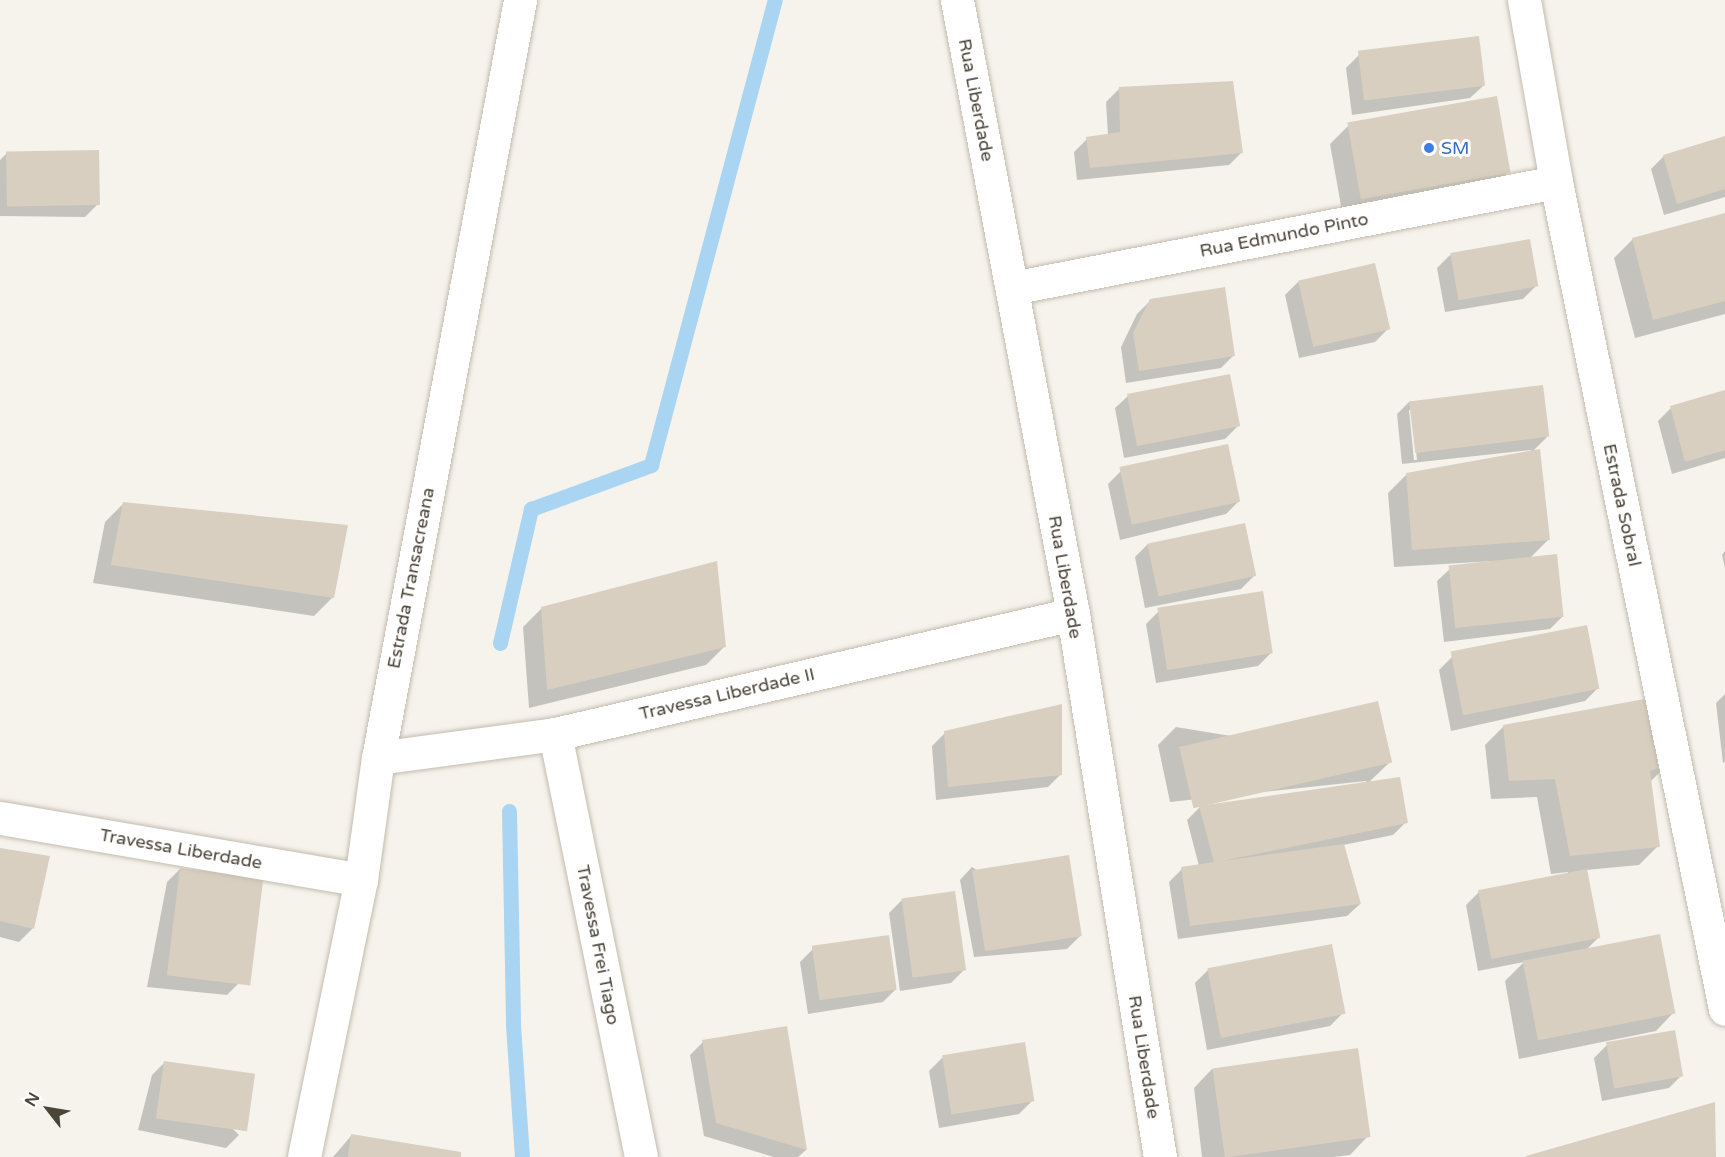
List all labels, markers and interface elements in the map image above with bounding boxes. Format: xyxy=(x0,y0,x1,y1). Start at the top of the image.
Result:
street label: Rua Liberdade xyxy=(954,37,998,163)
place label: SM xyxy=(1441,137,1469,159)
marker: SM xyxy=(1422,141,1436,155)
street label: Rua Edmundo Pinto xyxy=(1198,208,1370,262)
street label: Estrada Sobral xyxy=(1598,442,1646,568)
street label: Estrada Transacreana xyxy=(383,486,439,670)
street label: Rua Liberdade xyxy=(1044,514,1086,640)
street label: Travessa Liberdade II xyxy=(637,663,817,725)
street label: Travessa Liberdade xyxy=(98,824,264,874)
street label: Travessa Frei Tiago xyxy=(572,863,624,1027)
street label: Rua Liberdade xyxy=(1124,994,1164,1120)
north arrow xyxy=(18,1079,78,1139)
text: N xyxy=(21,1089,44,1110)

